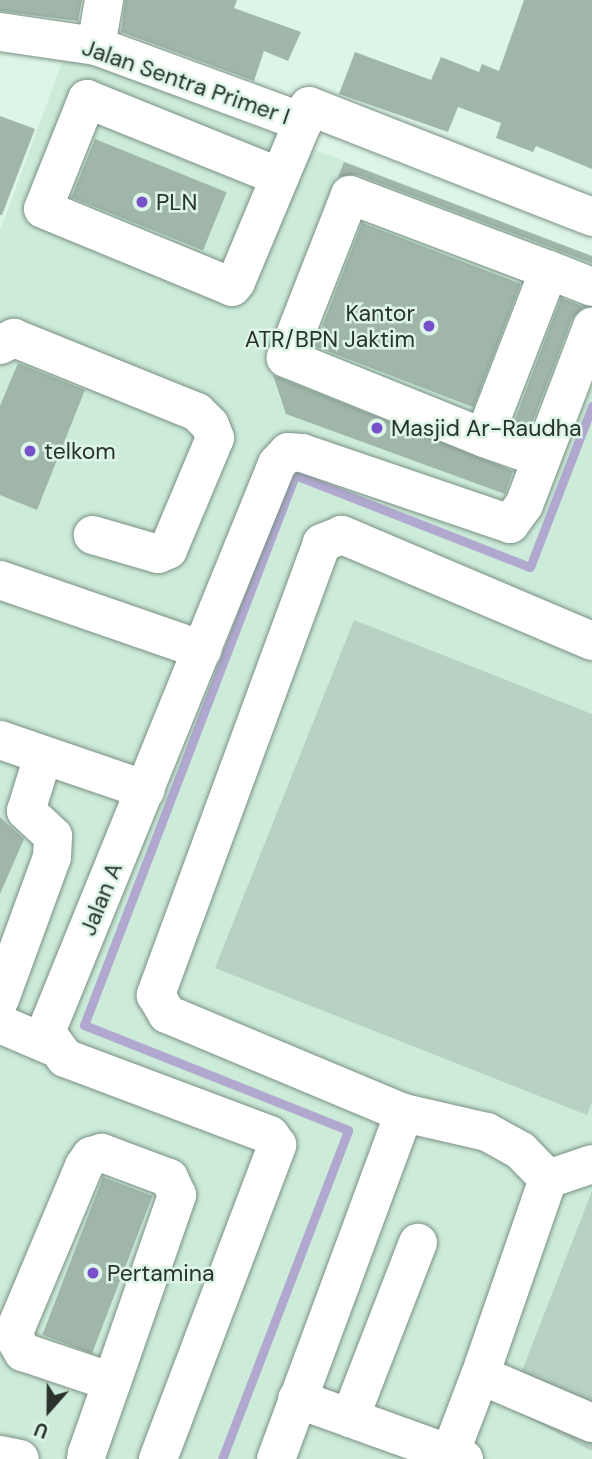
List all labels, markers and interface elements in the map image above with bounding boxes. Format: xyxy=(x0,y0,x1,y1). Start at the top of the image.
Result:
street label: Jalan Sentra Primer I xyxy=(79,34,293,130)
place label: PLN xyxy=(156,188,197,216)
marker: PLN xyxy=(134,194,150,210)
place label: Kantor ATR/BPN Jaktim xyxy=(245,299,415,353)
marker: Kantor ATR/BPN Jaktim xyxy=(421,318,437,334)
place label: Masjid Ar-Raudha xyxy=(391,414,581,442)
marker: Masjid Ar-Raudha xyxy=(369,420,385,436)
place label: telkom xyxy=(44,437,116,465)
marker: telkom xyxy=(22,443,38,459)
street label: Jalan A xyxy=(74,858,128,940)
place label: Pertamina xyxy=(107,1259,215,1287)
marker: Pertamina xyxy=(85,1265,101,1281)
north arrow xyxy=(14,1375,84,1445)
text: U xyxy=(31,1416,52,1444)

